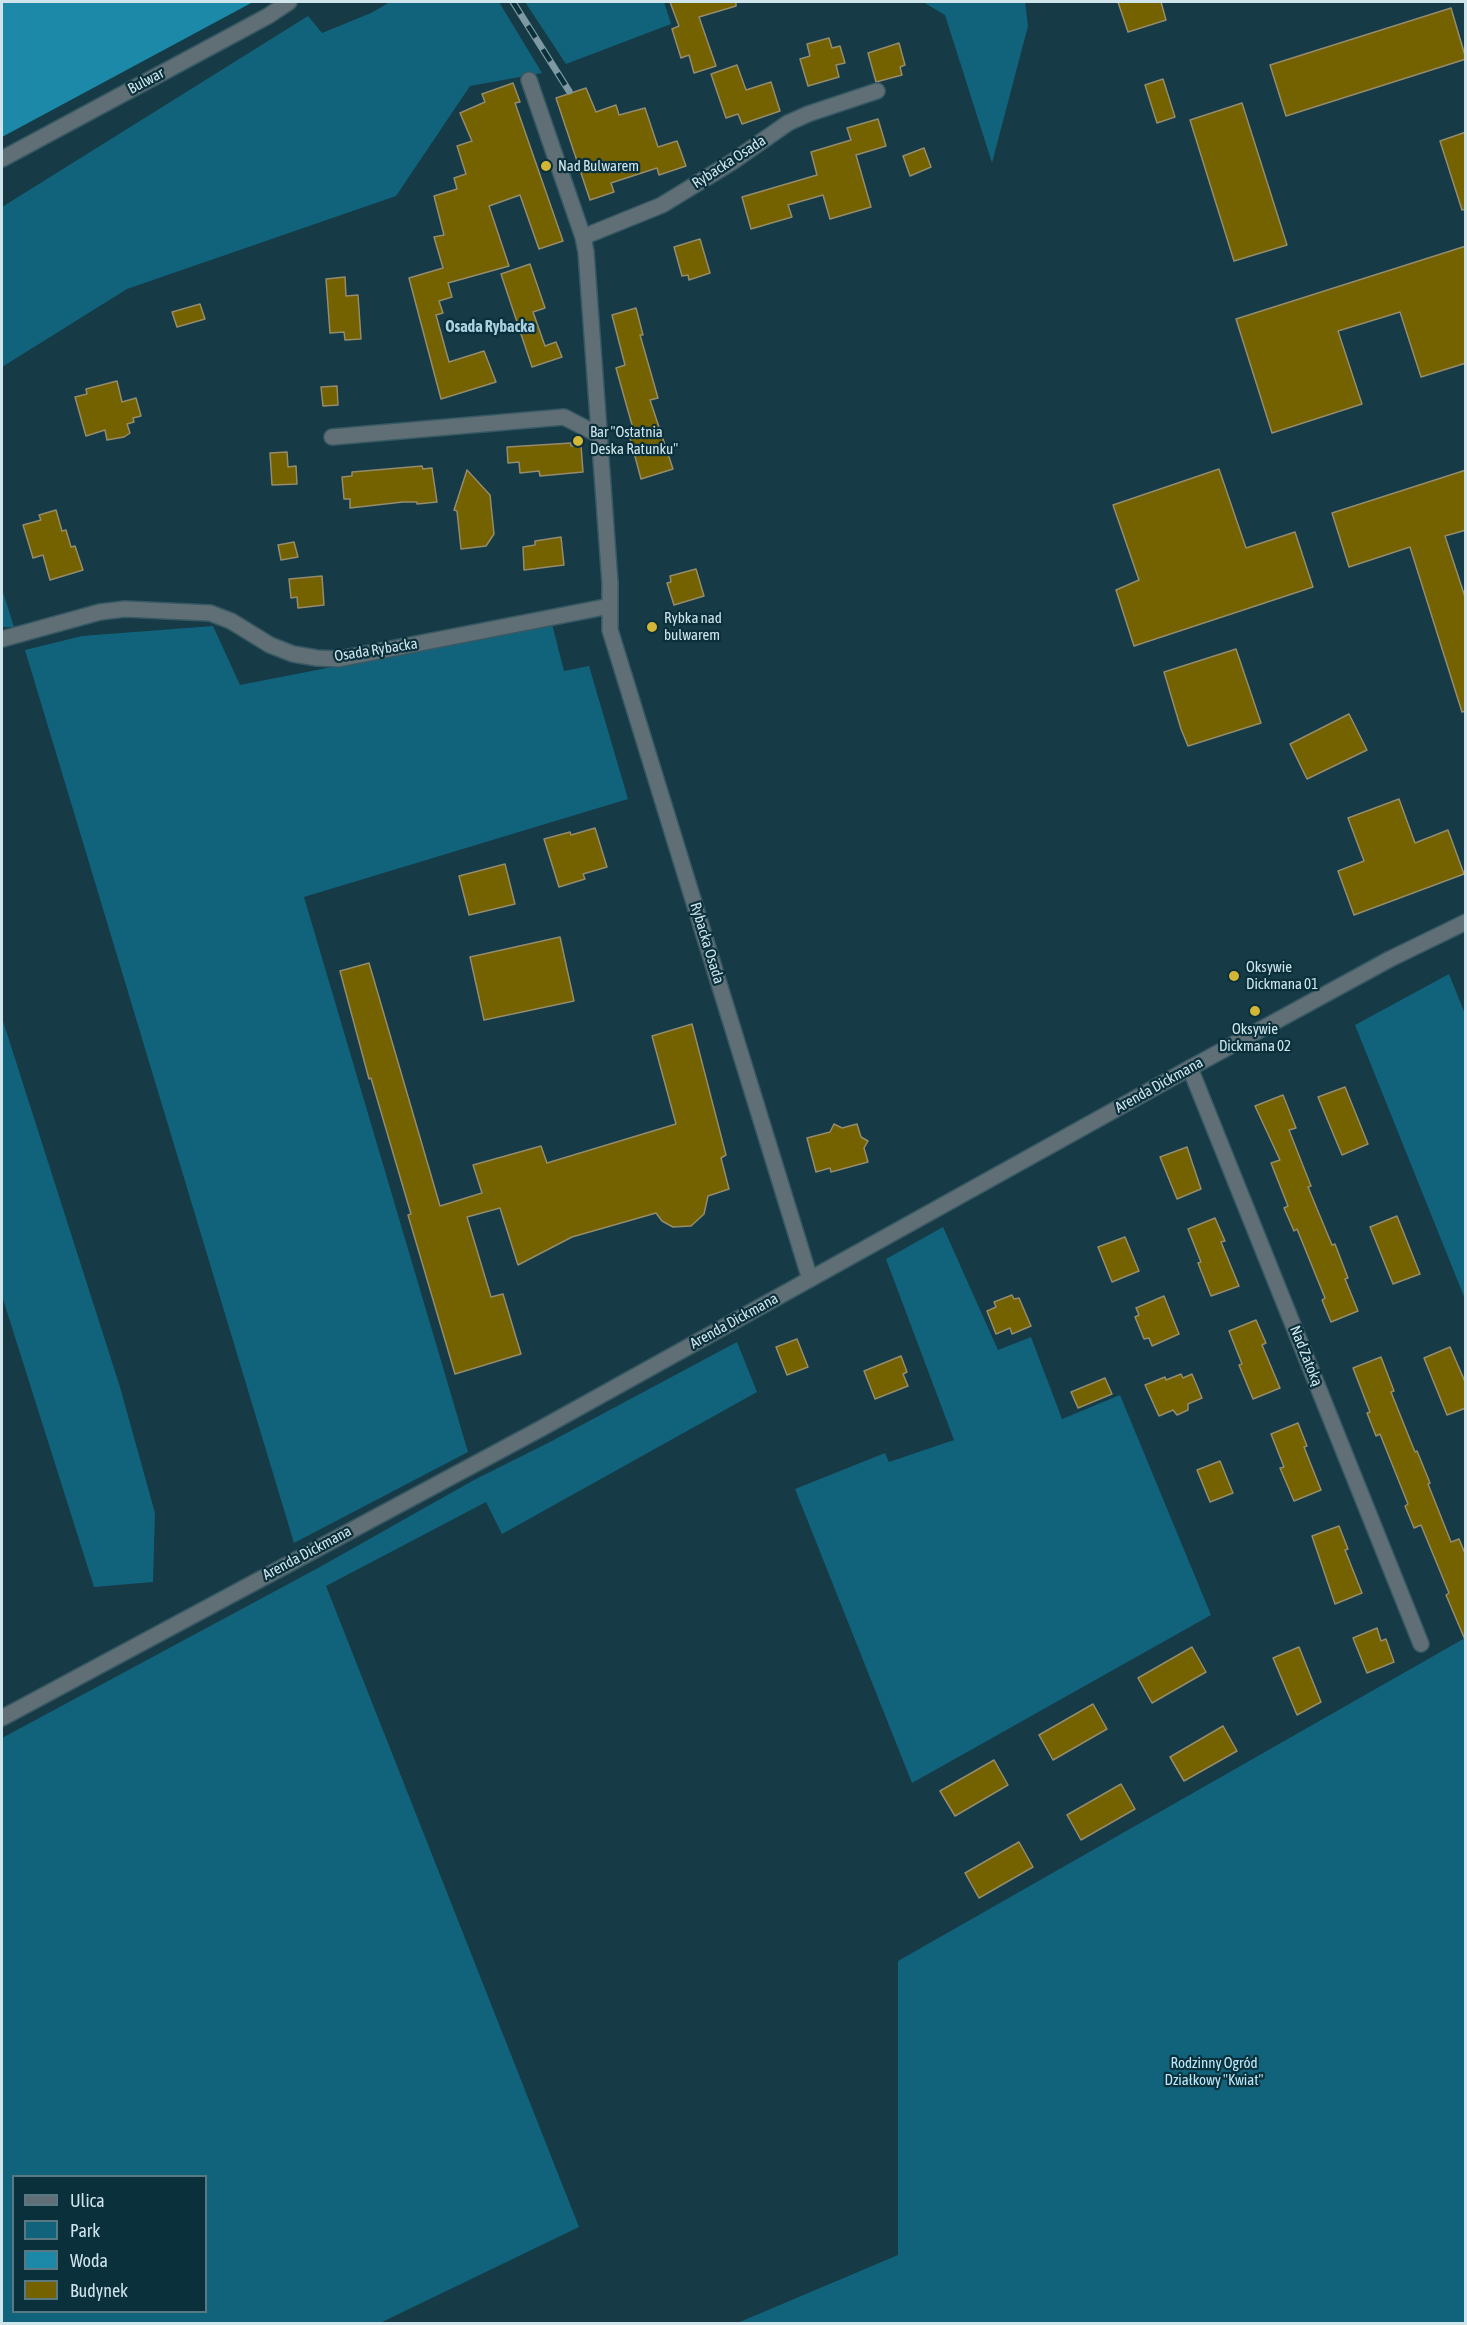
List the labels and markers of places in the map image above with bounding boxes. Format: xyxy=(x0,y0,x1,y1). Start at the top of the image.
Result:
place label: Nad Bulwarem xyxy=(558,157,639,175)
marker: Nad Bulwarem xyxy=(539,159,553,173)
place label: Bar "Ostatnia Deska Ratunku" xyxy=(590,423,678,458)
marker: Bar "Ostatnia Deska Ratunku" xyxy=(571,434,585,448)
place label: Rybka nad bulwarem xyxy=(664,609,722,644)
marker: Rybka nad bulwarem xyxy=(645,620,659,634)
place label: Oksywie Dickmana 01 xyxy=(1246,958,1318,993)
marker: Oksywie Dickmana 01 xyxy=(1227,969,1241,983)
marker: Oksywie Dickmana 02 xyxy=(1248,1004,1262,1018)
place label: Oksywie Dickmana 02 xyxy=(1219,1020,1291,1055)

